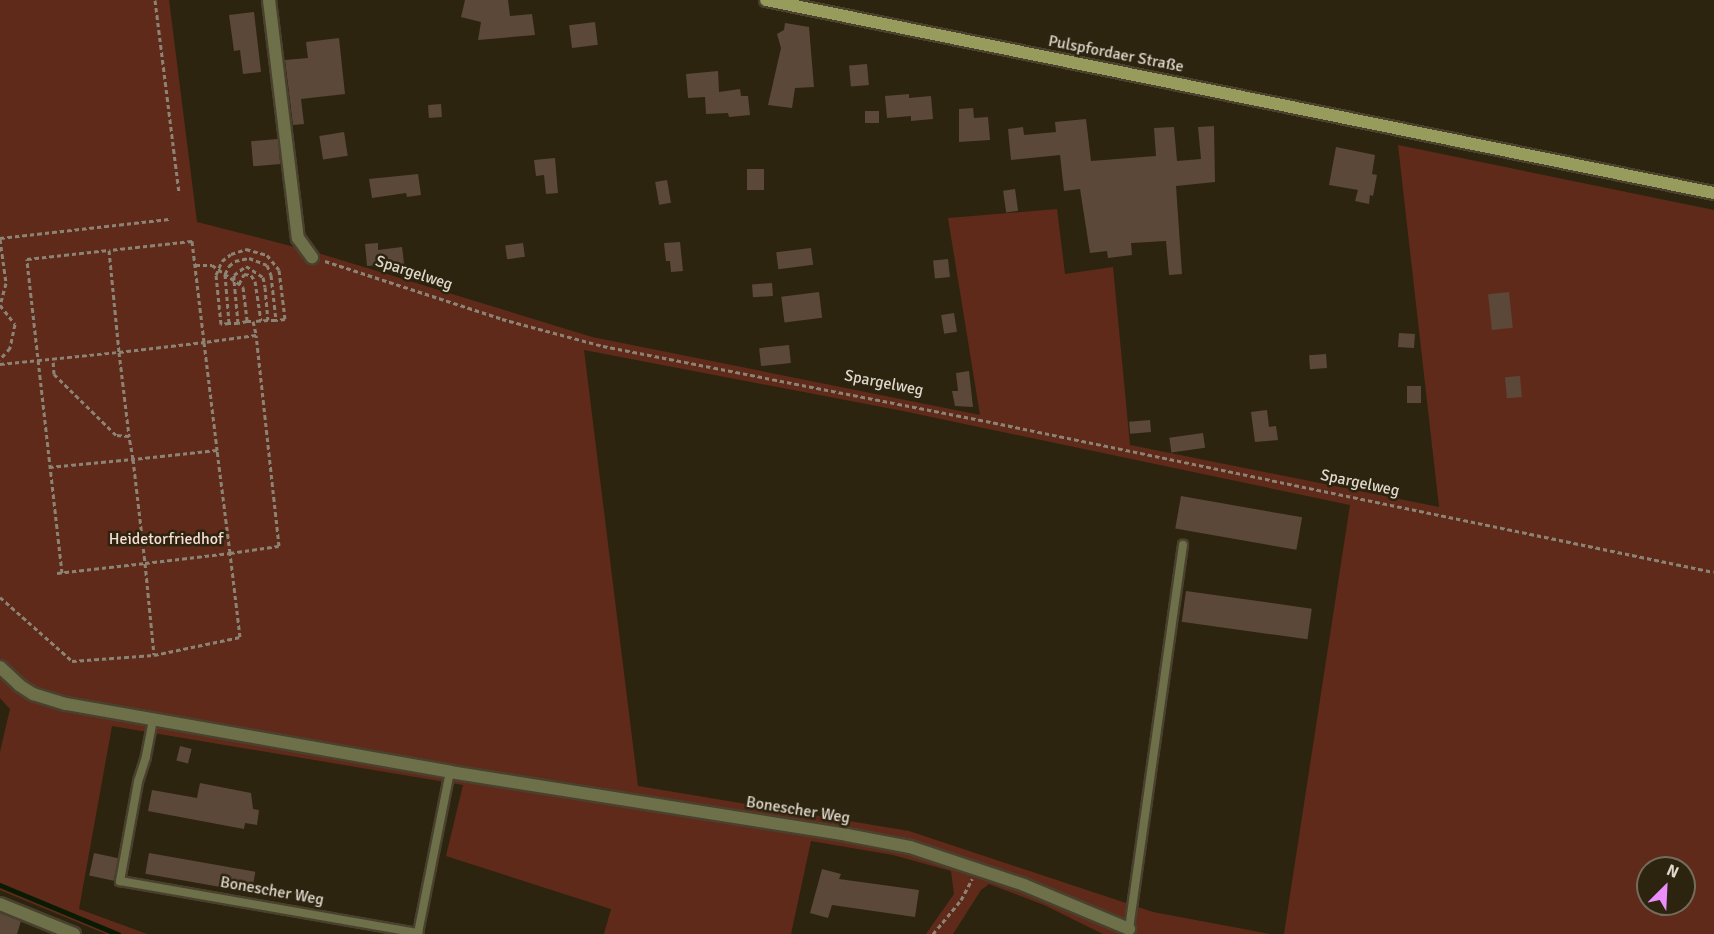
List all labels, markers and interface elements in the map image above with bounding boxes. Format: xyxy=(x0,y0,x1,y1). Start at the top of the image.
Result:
street label: Pulspfordaer Straße xyxy=(1047,31,1185,77)
street label: Spargelweg xyxy=(373,252,455,294)
street label: Spargelweg xyxy=(843,366,925,400)
street label: Spargelweg xyxy=(1319,465,1401,501)
park label: Heidetorfriedhof xyxy=(109,529,223,549)
street label: Bonescher Weg xyxy=(745,792,851,828)
north arrow xyxy=(1636,856,1696,916)
text: N xyxy=(1663,860,1682,883)
street label: Bonescher Weg xyxy=(219,872,325,910)

